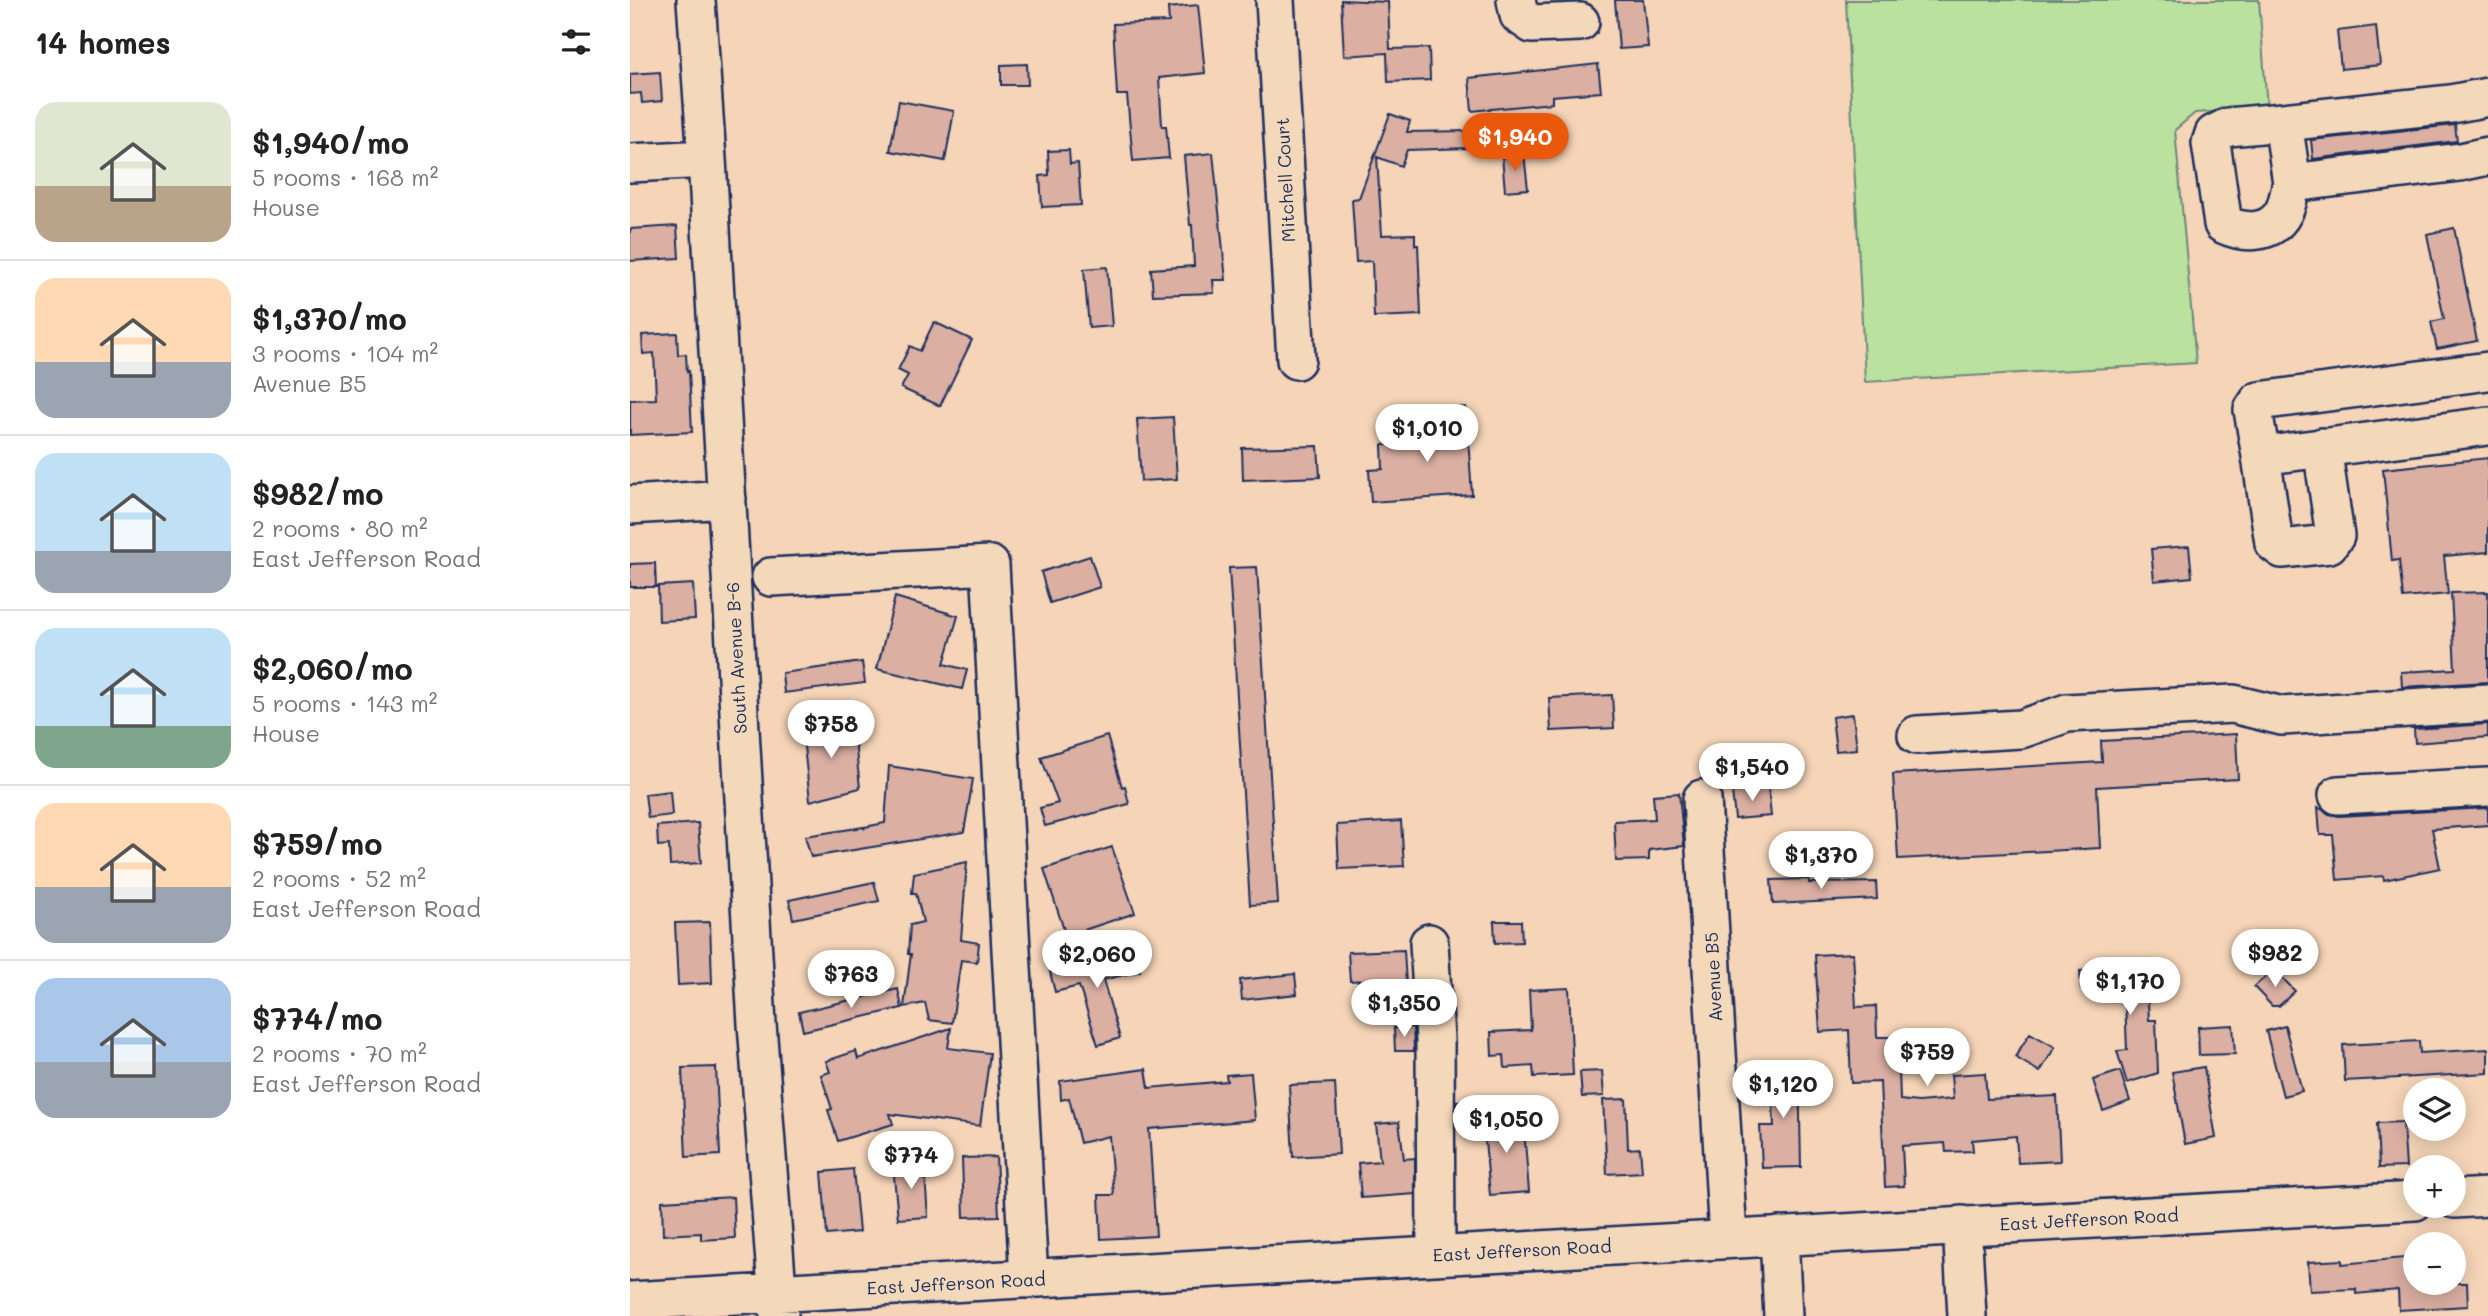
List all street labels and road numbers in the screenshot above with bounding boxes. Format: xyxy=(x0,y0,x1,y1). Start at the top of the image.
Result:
street label: Mitchell Court xyxy=(1270,117,1300,243)
street label: South Avenue B-6 xyxy=(720,581,752,735)
street label: Avenue B5 xyxy=(1699,932,1727,1022)
street label: East Jefferson Road xyxy=(1999,1202,2179,1236)
street label: East Jefferson Road xyxy=(1432,1233,1612,1267)
street label: East Jefferson Road xyxy=(866,1266,1046,1300)

